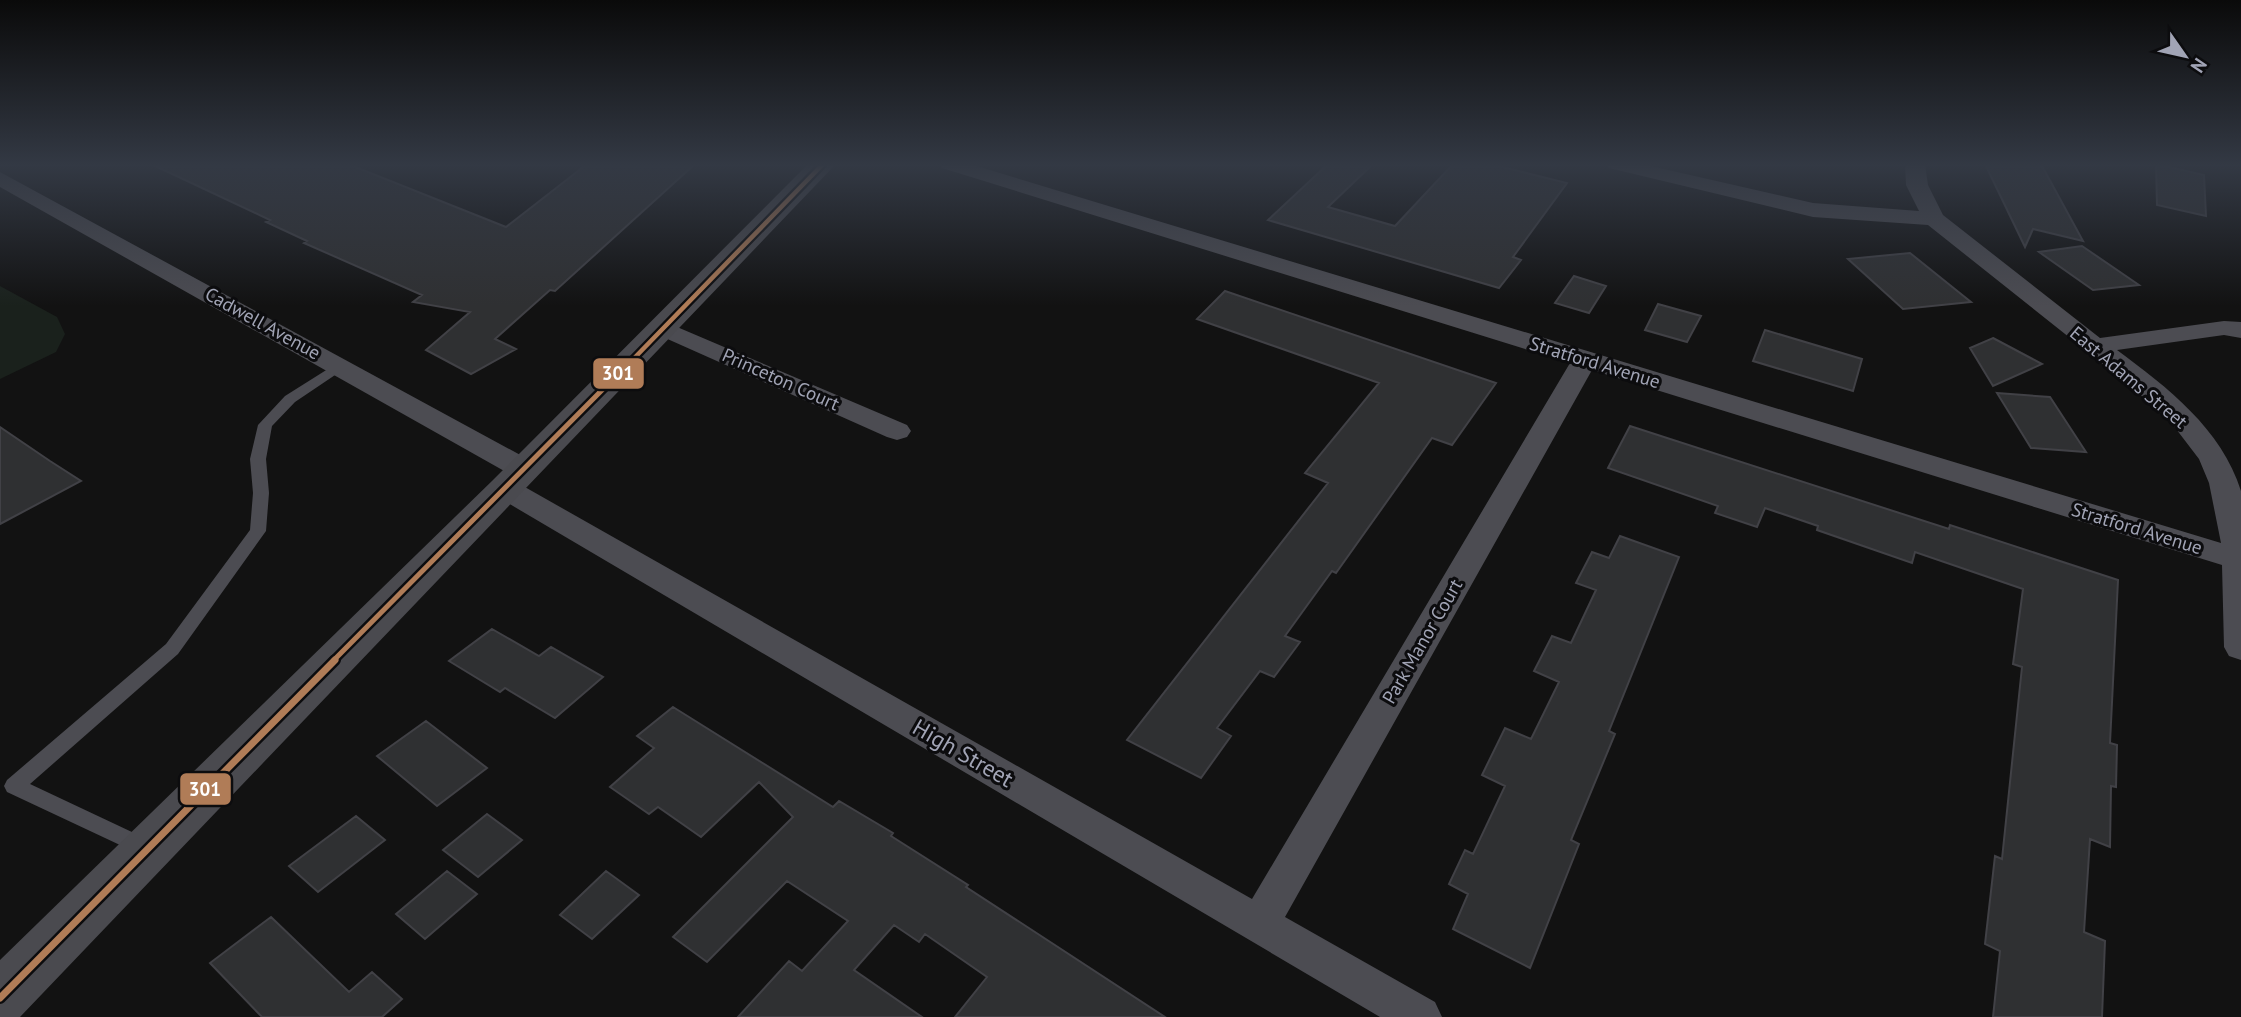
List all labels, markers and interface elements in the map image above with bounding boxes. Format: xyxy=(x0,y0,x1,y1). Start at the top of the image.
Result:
north arrow xyxy=(2150,21,2220,91)
text: N xyxy=(2186,54,2213,77)
street label: Cadwell Avenue xyxy=(201,281,325,365)
street label: East Adams Street xyxy=(2065,321,2193,434)
street label: Stratford Avenue xyxy=(1527,331,1663,393)
street label: Princeton Court xyxy=(719,342,844,416)
line badge: 301 xyxy=(592,357,645,390)
text: 301 xyxy=(602,361,634,385)
street label: Stratford Avenue xyxy=(2069,497,2205,559)
street label: Park Manor Court xyxy=(1377,574,1468,708)
street label: High Street xyxy=(908,712,1019,793)
line badge: 301 xyxy=(179,772,232,806)
text: 301 xyxy=(189,777,221,801)

